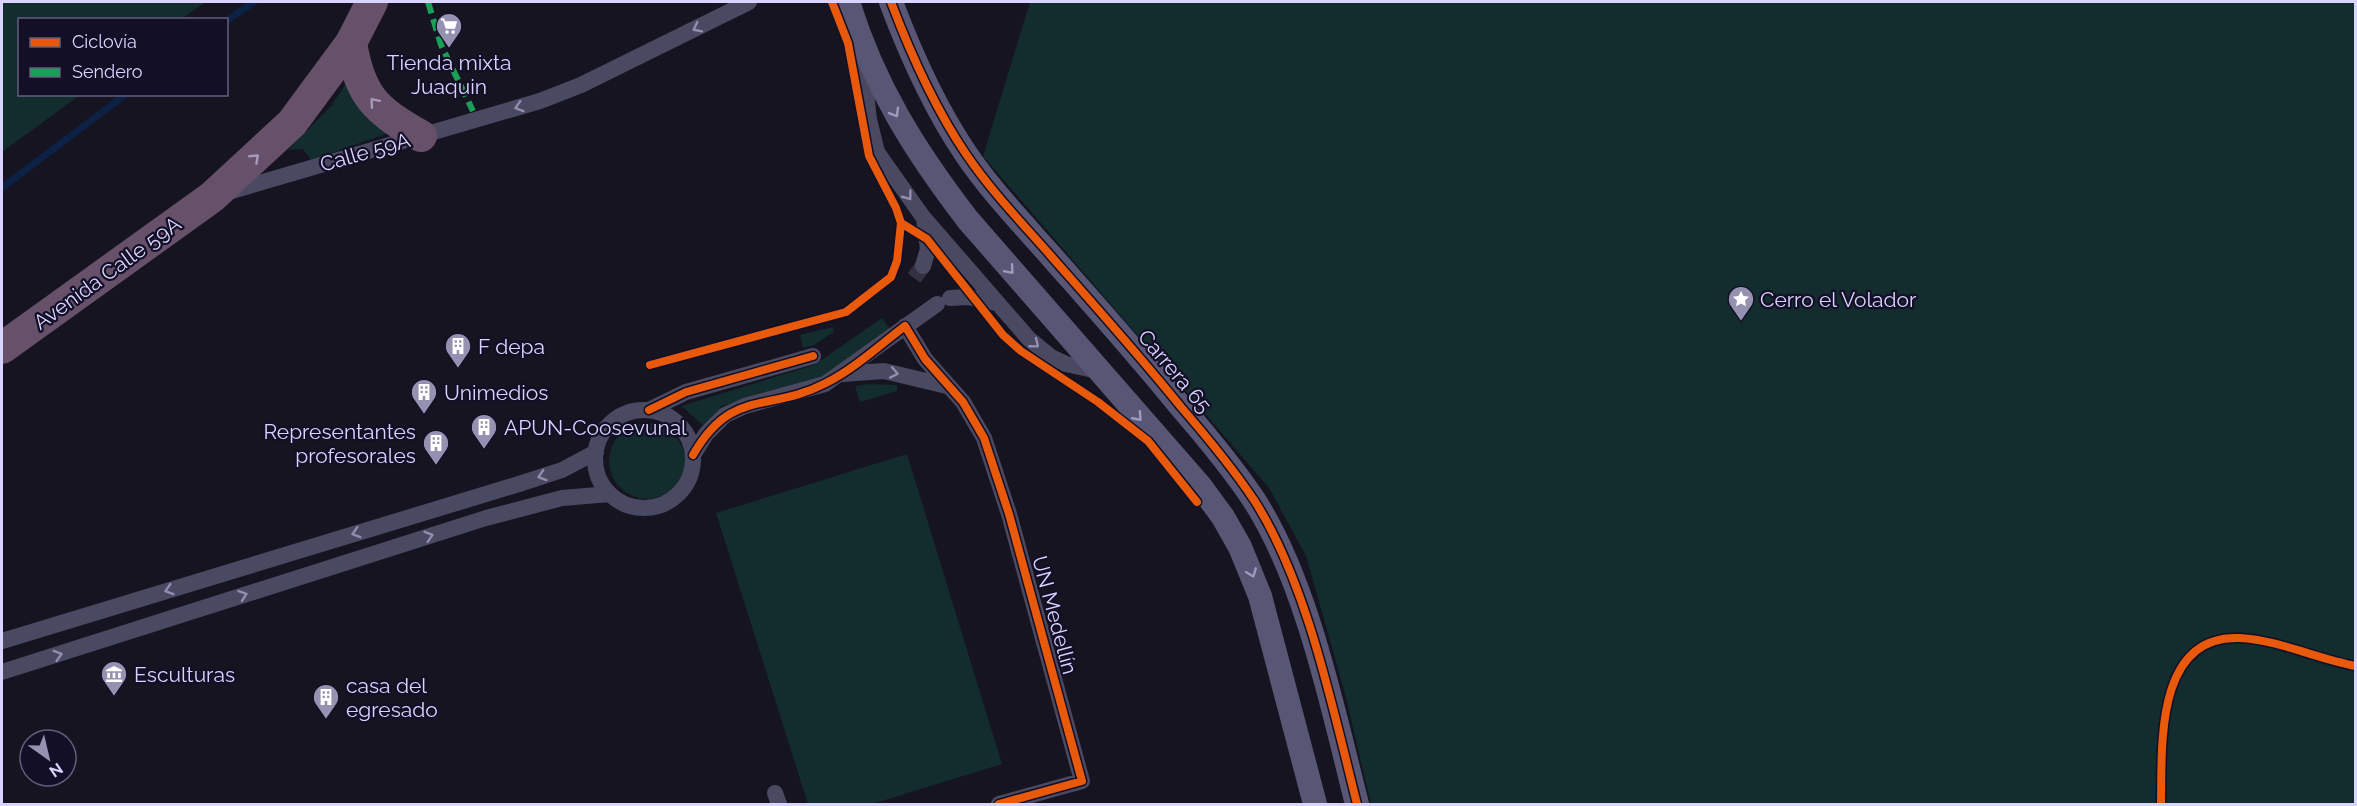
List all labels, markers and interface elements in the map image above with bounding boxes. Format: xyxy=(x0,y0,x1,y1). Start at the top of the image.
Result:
supermarket icon: Tienda mixta Juaquin xyxy=(434,11,464,49)
legend xyxy=(18,18,228,96)
one-way arrow xyxy=(693,21,703,32)
text: Ciclovía xyxy=(72,31,137,52)
place label: Tienda mixta Juaquin xyxy=(387,50,511,99)
text: Sendero xyxy=(72,61,143,82)
one-way arrow xyxy=(370,98,381,108)
one-way arrow xyxy=(514,100,525,113)
one-way arrow xyxy=(887,107,899,117)
street label: Calle 59A xyxy=(317,127,413,177)
one-way arrow xyxy=(248,154,258,165)
one-way arrow xyxy=(901,190,912,201)
street label: Avenida Calle 59A xyxy=(28,211,186,335)
one-way arrow xyxy=(1003,263,1014,274)
place icon: Cerro el Volador xyxy=(1726,284,1756,322)
place label: Cerro el Volador xyxy=(1760,287,1917,312)
street label: Carrera 65 xyxy=(1133,324,1217,418)
building icon: F depa xyxy=(443,331,473,369)
place label: F depa xyxy=(478,334,545,359)
one-way arrow xyxy=(1028,337,1039,348)
one-way arrow xyxy=(889,366,899,379)
building icon: Unimedios xyxy=(409,377,439,415)
place label: Unimedios xyxy=(444,380,548,405)
one-way arrow xyxy=(1131,410,1142,421)
building icon: APUN-Coosevunal xyxy=(469,412,499,450)
place label: APUN-Coosevunal xyxy=(504,415,687,440)
place label: Representantes profesorales xyxy=(263,419,416,468)
building icon: Representantes profesorales xyxy=(421,428,451,466)
one-way arrow xyxy=(537,469,548,481)
one-way arrow xyxy=(351,526,362,538)
one-way arrow xyxy=(423,531,434,543)
street label: UN Medellín xyxy=(1027,553,1083,677)
one-way arrow xyxy=(1245,567,1257,578)
one-way arrow xyxy=(164,583,175,595)
one-way arrow xyxy=(237,589,248,602)
one-way arrow xyxy=(52,650,63,662)
museum icon: Esculturas xyxy=(99,659,129,697)
place label: Esculturas xyxy=(134,662,235,687)
place label: casa del egresado xyxy=(346,673,438,722)
building icon: casa del egresado xyxy=(311,682,341,720)
north arrow xyxy=(18,728,78,788)
text: N xyxy=(46,759,66,781)

